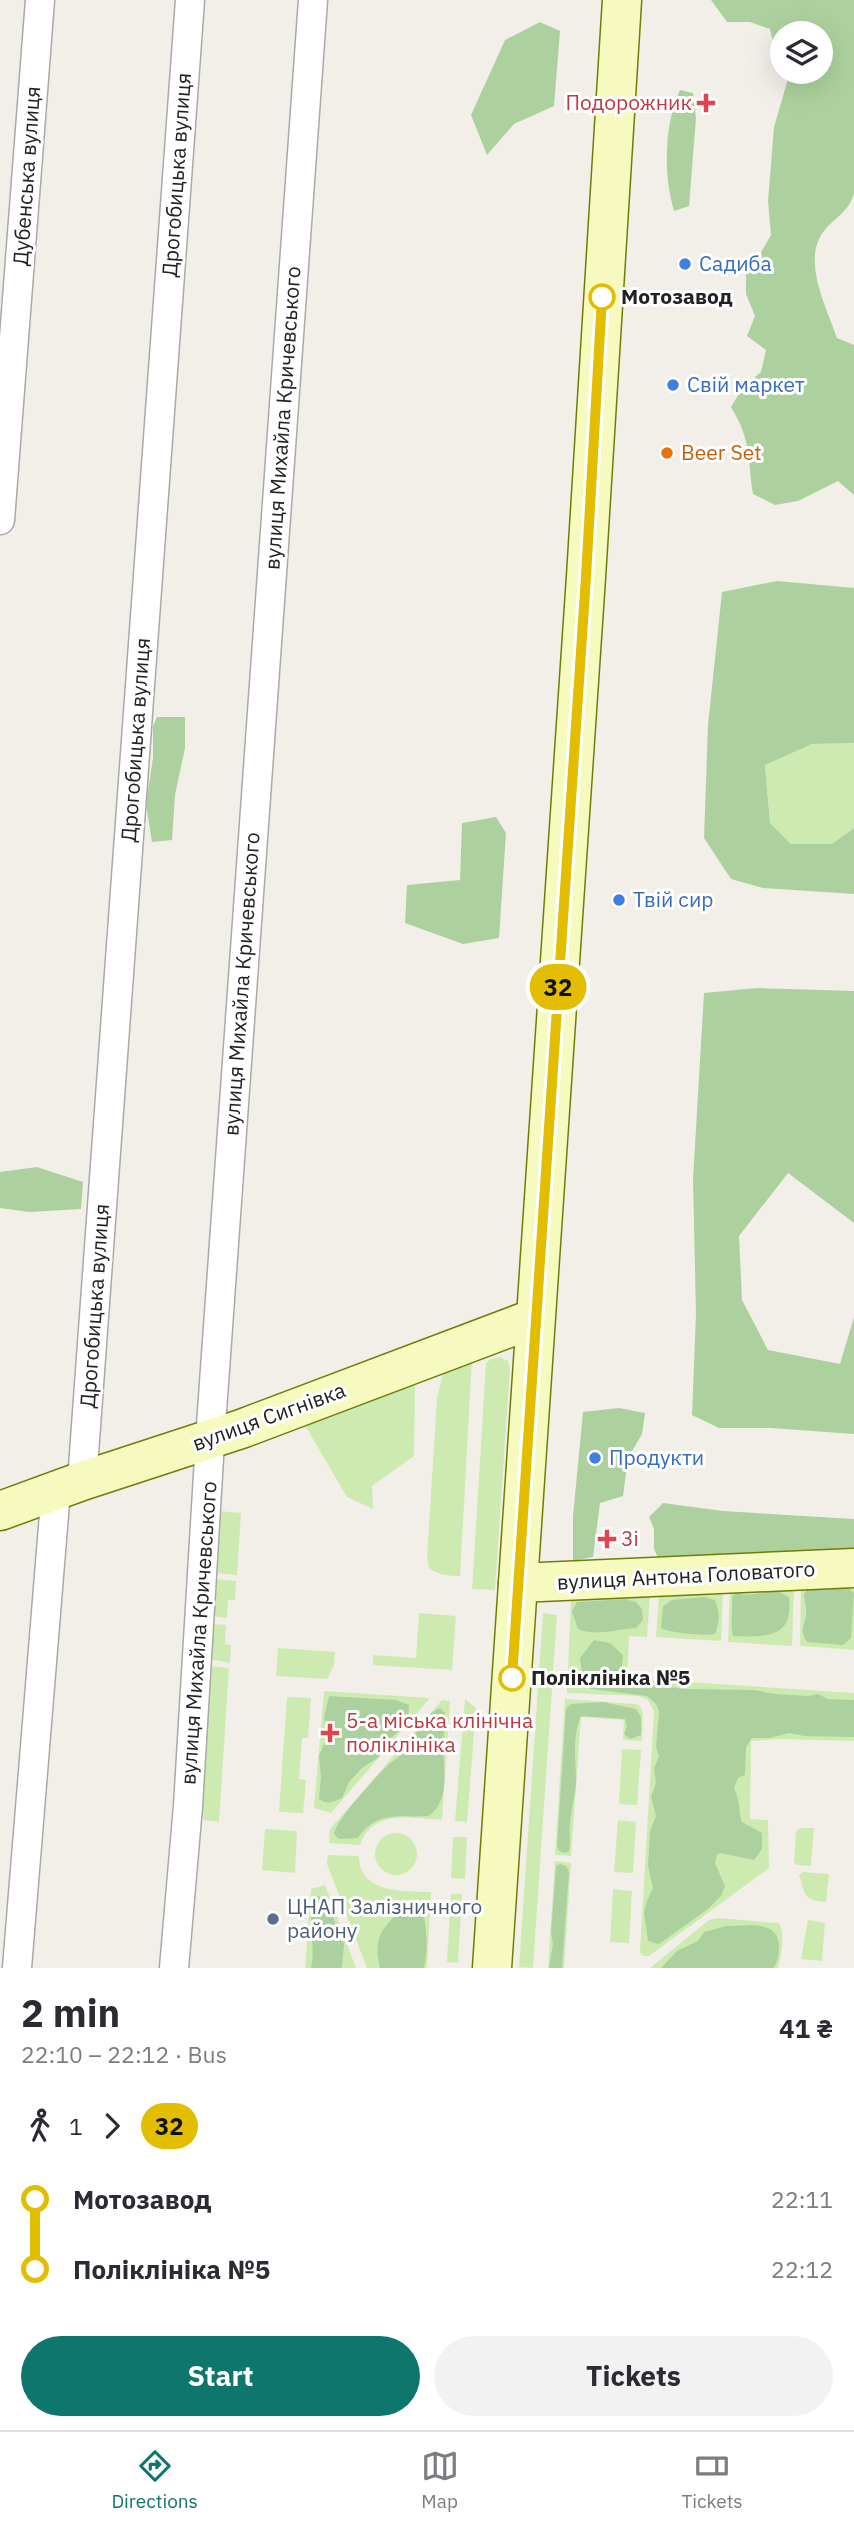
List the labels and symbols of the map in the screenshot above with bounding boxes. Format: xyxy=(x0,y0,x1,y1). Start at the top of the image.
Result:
street label: Дрогобицька вулиця xyxy=(155,72,197,278)
street label: Дубенська вулиця xyxy=(6,85,46,267)
place label: Подорожник xyxy=(565,88,692,116)
marker: Подорожник xyxy=(698,95,714,111)
place label: Садиба xyxy=(699,249,772,277)
marker: Садиба xyxy=(677,256,693,272)
street label: вулиця Михайла Кричевського xyxy=(257,265,307,571)
place label: Мотозавод xyxy=(621,282,733,310)
marker: Мотозавод xyxy=(589,284,615,310)
place label: Свій маркет xyxy=(687,370,805,398)
marker: Свій маркет xyxy=(665,377,681,393)
place label: Beer Set xyxy=(681,438,762,466)
marker: Beer Set xyxy=(659,445,675,461)
street label: Дрогобицька вулиця xyxy=(114,637,156,843)
street label: вулиця Михайла Кричевського xyxy=(216,831,266,1137)
place label: Твій сир xyxy=(633,885,713,913)
marker: Твій сир xyxy=(611,892,627,908)
line badge: 32 xyxy=(526,964,590,1010)
street label: Дрогобицька вулиця xyxy=(73,1203,115,1409)
street label: вулиця Сигнівка xyxy=(188,1375,349,1457)
place label: Продукти xyxy=(609,1443,704,1471)
marker: Продукти xyxy=(587,1450,603,1466)
street label: вулиця Михайла Кричевського xyxy=(173,1480,223,1786)
place label: 3і xyxy=(621,1524,639,1552)
marker: 3і xyxy=(599,1531,615,1547)
street label: вулиця Антона Головатого xyxy=(556,1554,816,1596)
place label: Поліклініка №5 xyxy=(531,1663,690,1691)
marker: Поліклініка №5 xyxy=(499,1665,525,1691)
place label: 5-а міська клінічна поліклініка xyxy=(346,1706,533,1758)
marker: 5-а міська клінічна поліклініка xyxy=(320,1723,340,1743)
place label: ЦНАП Залізничного району xyxy=(287,1892,482,1944)
marker: ЦНАП Залізничного району xyxy=(265,1911,281,1927)

